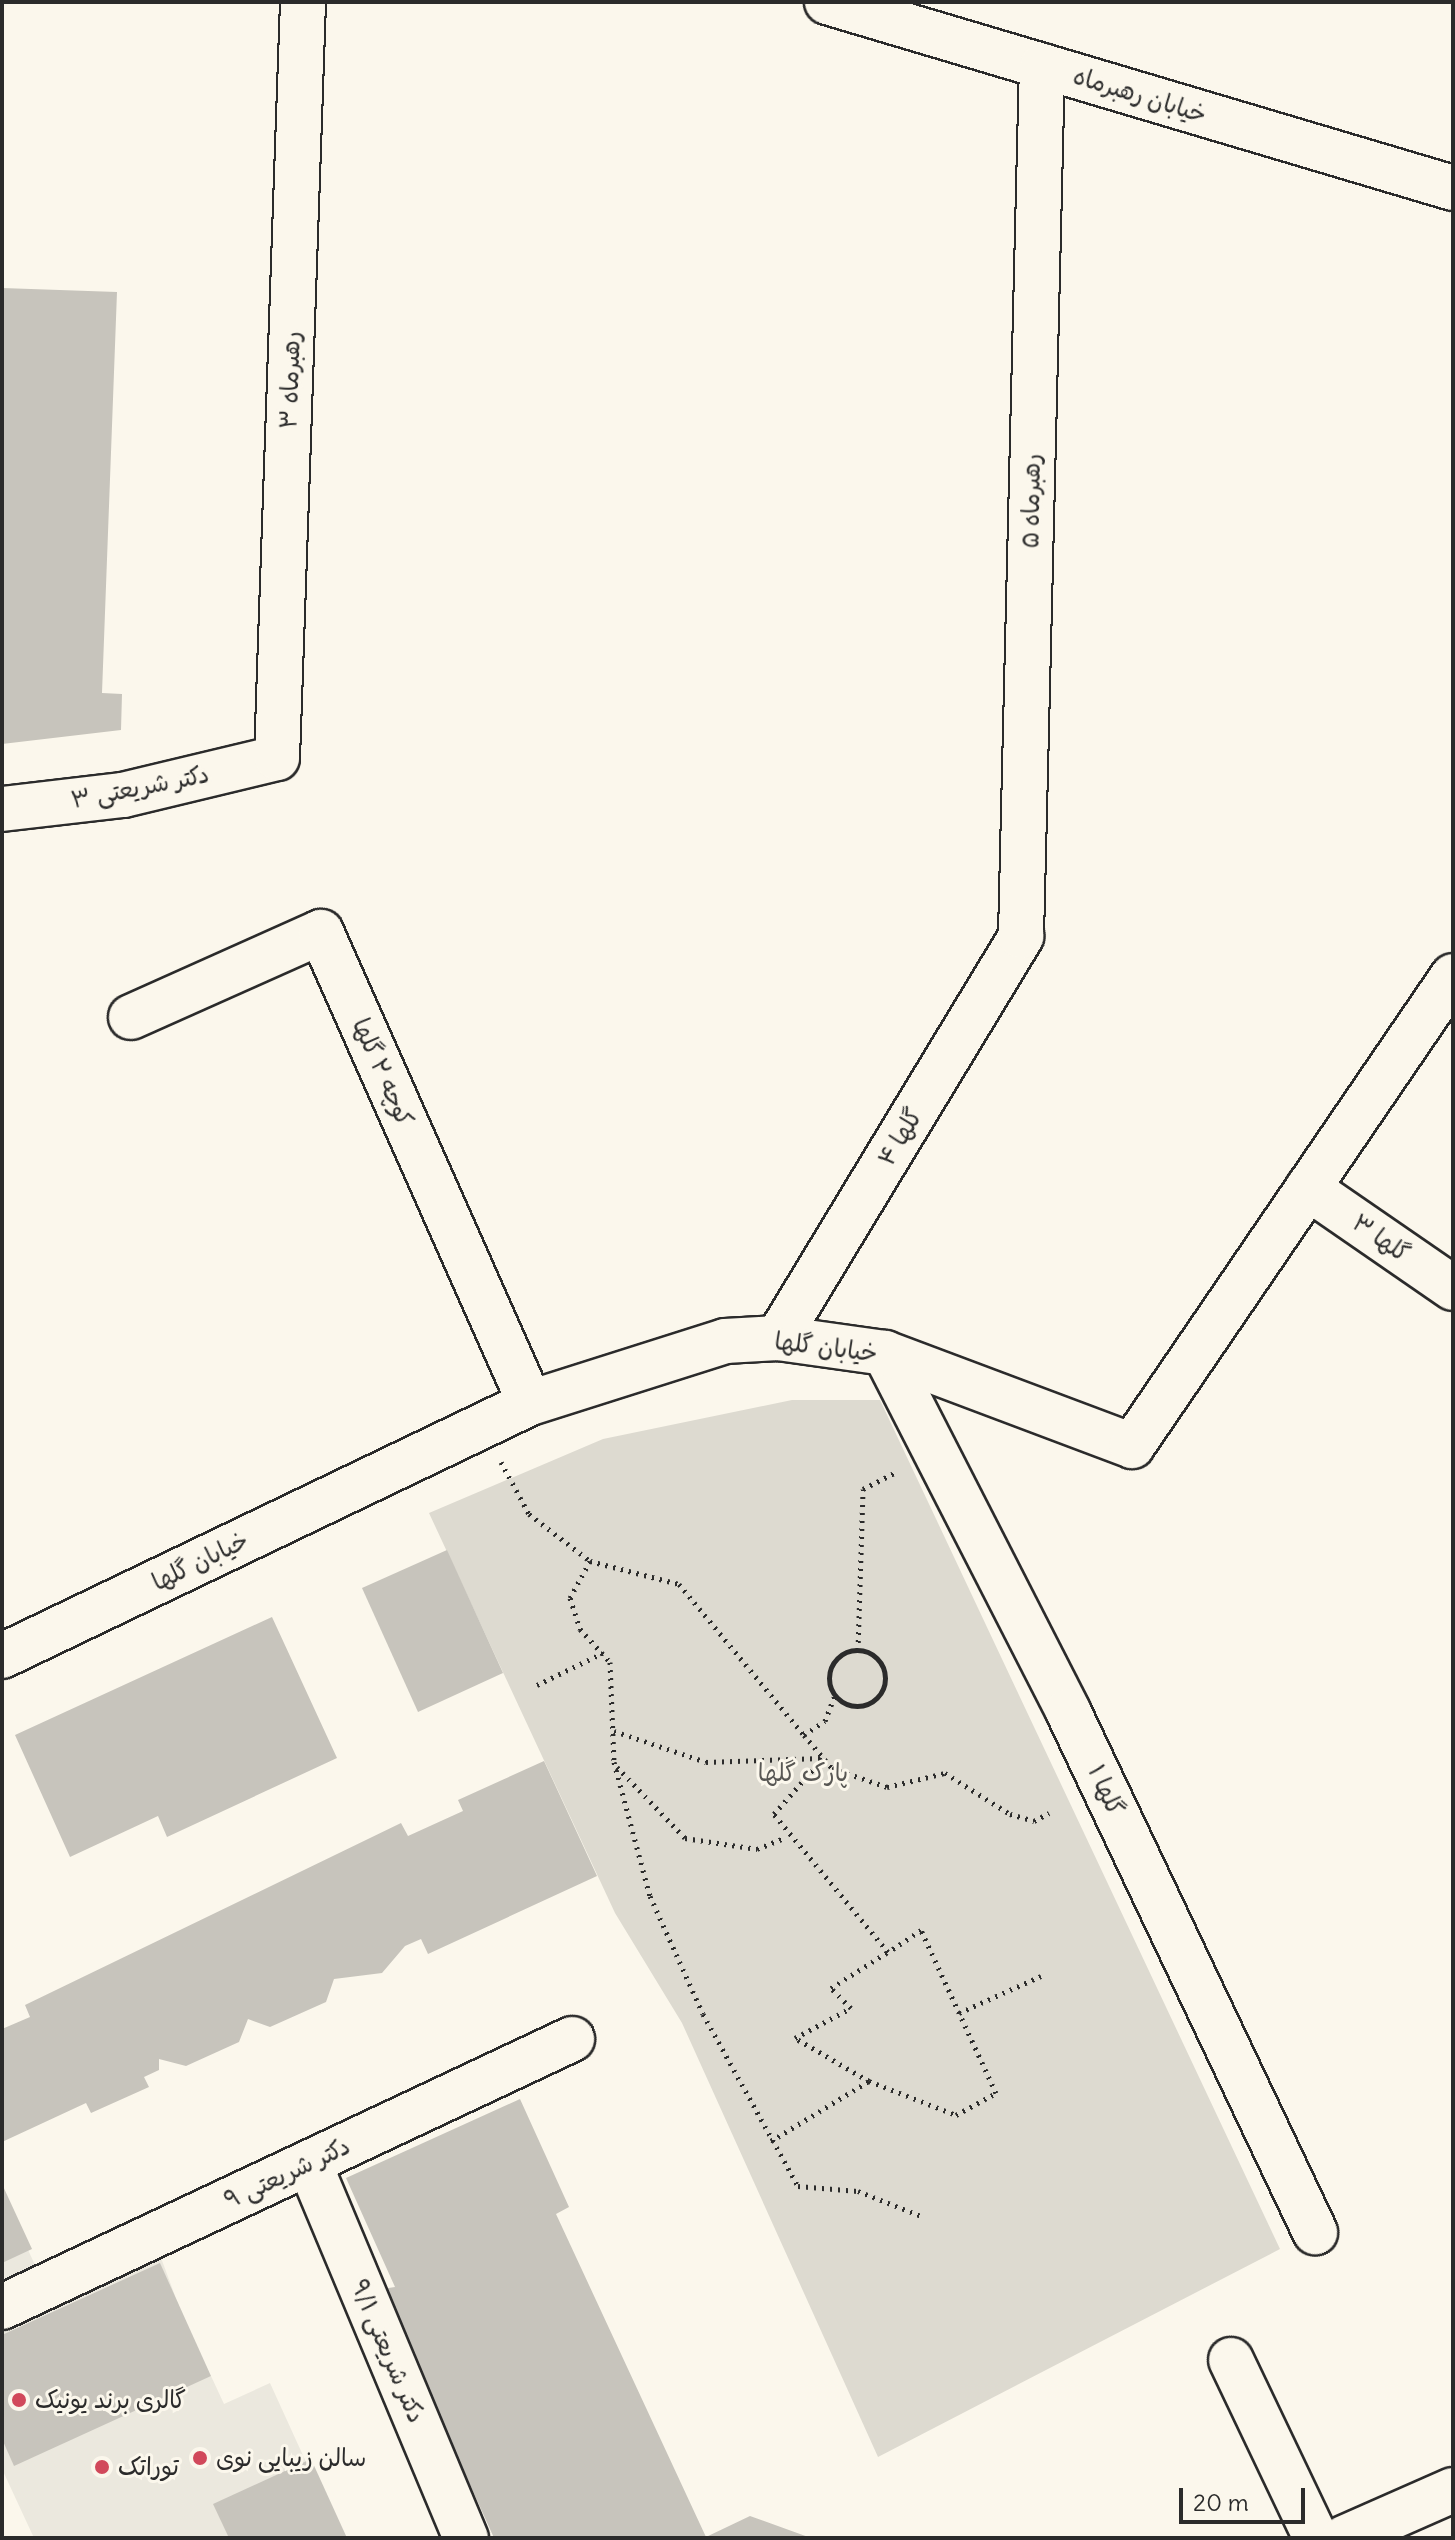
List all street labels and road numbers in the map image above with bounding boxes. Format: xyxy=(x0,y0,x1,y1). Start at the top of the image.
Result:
street label: خیابان رهبرماه xyxy=(1070,61,1210,129)
street label: ۳ رهبرماه xyxy=(274,331,306,429)
street label: ۵ رهبرماه xyxy=(1016,453,1046,549)
street label: ۳ دکتر شریعتی xyxy=(69,760,211,814)
street label: کوچه ۲ گلها xyxy=(346,1014,420,1130)
street label: ۴ گلها xyxy=(872,1103,928,1171)
street label: ۳ گلها xyxy=(1347,1208,1415,1268)
street label: خیابان گلها xyxy=(773,1326,879,1368)
street label: خیابان گلها xyxy=(147,1525,253,1597)
street label: ۱ گلها xyxy=(1082,1760,1130,1820)
street label: دکتر شریعتی ۹ xyxy=(220,2131,354,2215)
street label: دکتر شریعتی ۹/۱ xyxy=(345,2275,431,2427)

